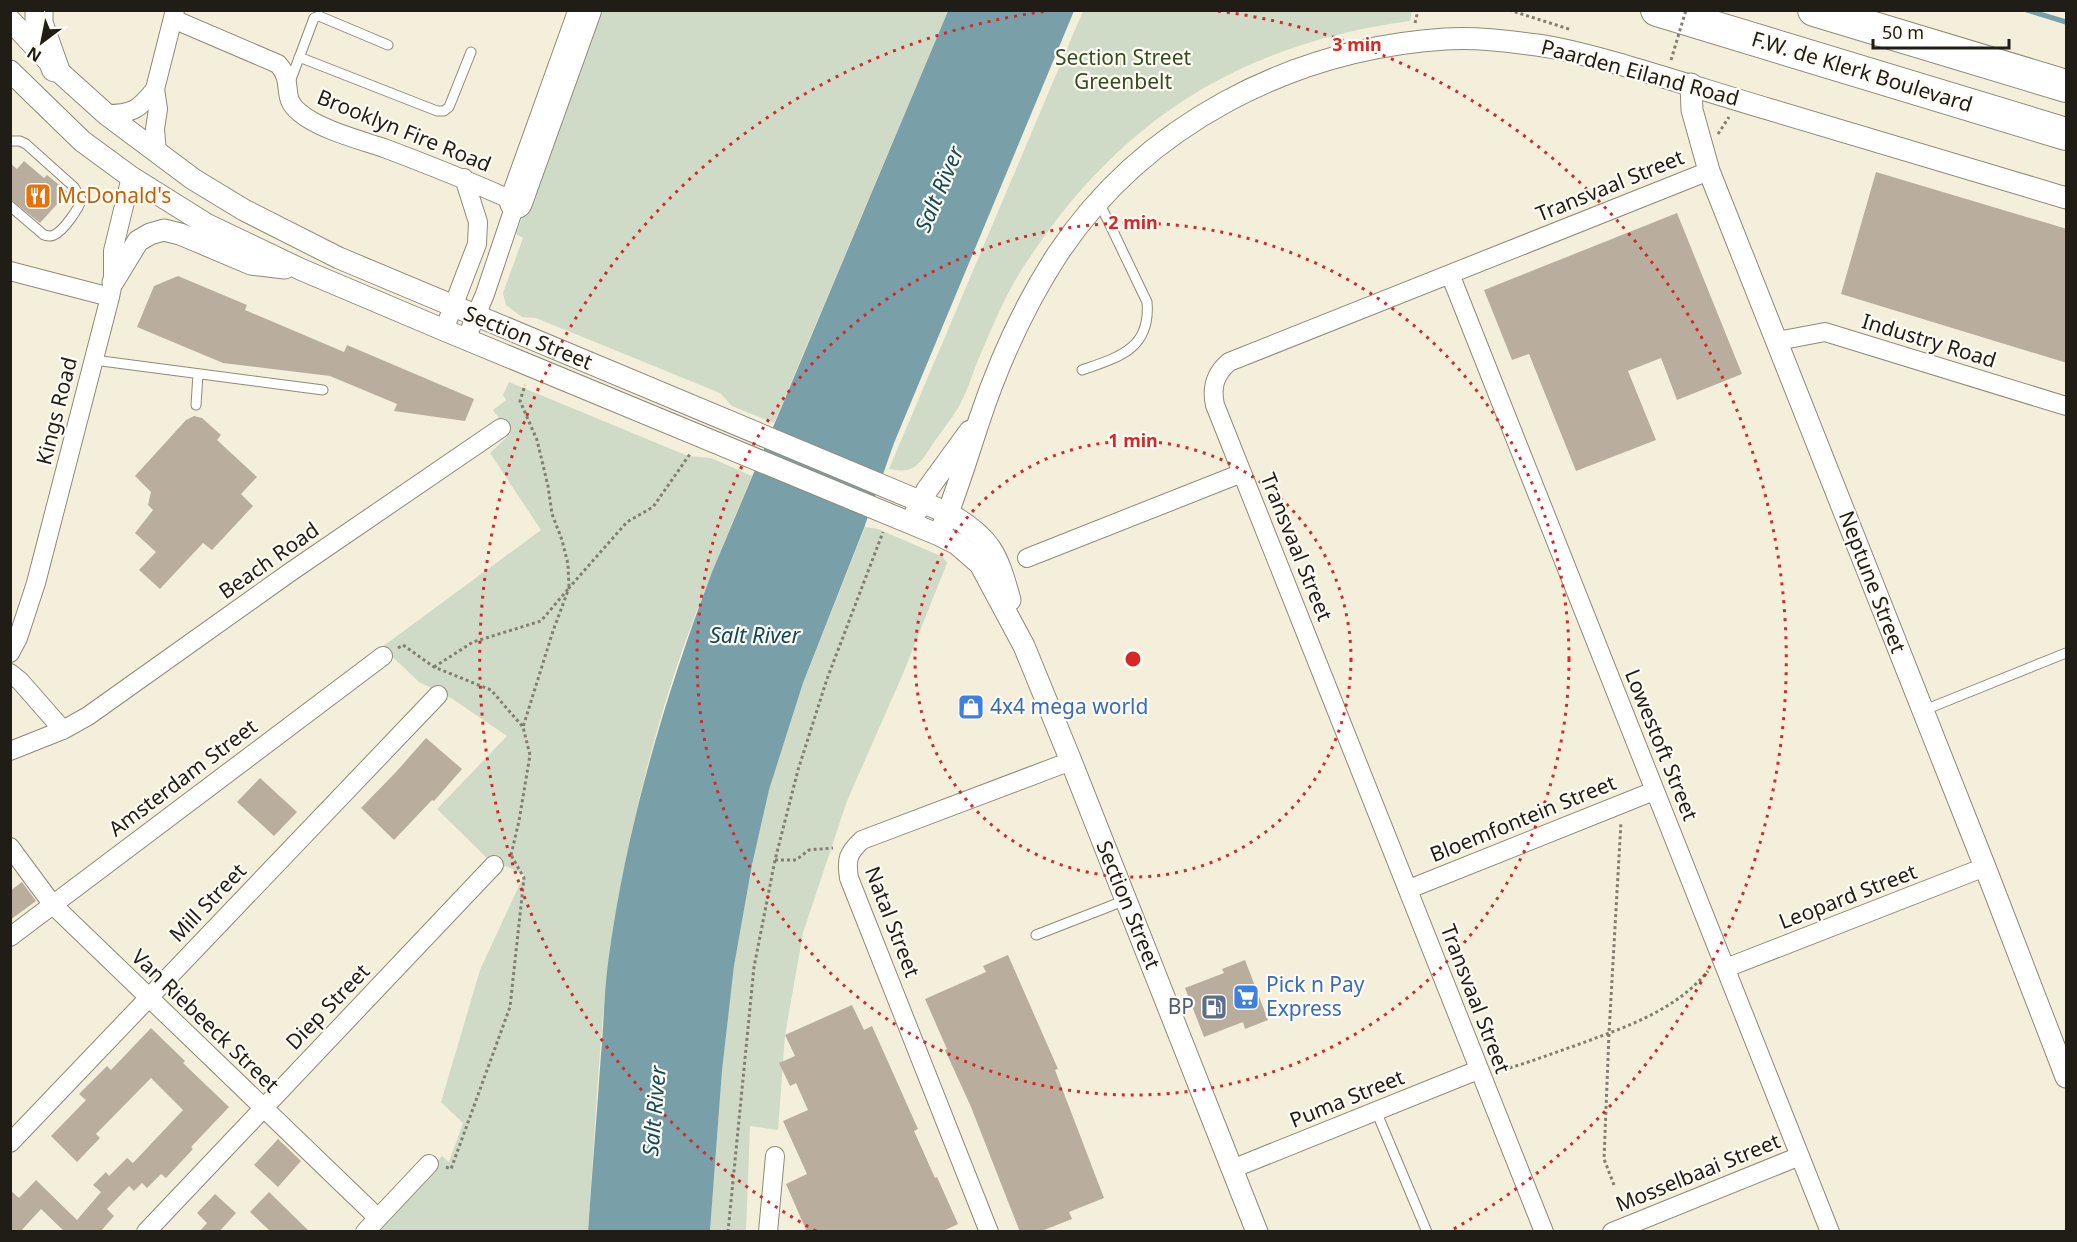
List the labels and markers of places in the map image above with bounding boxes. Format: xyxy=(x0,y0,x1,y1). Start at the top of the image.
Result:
restaurant icon: McDonald's xyxy=(23,181,53,211)
place label: McDonald's xyxy=(57,181,171,209)
centre of rings xyxy=(1123,649,1143,669)
shop icon: 4x4 mega world xyxy=(956,692,986,722)
place label: 4x4 mega world xyxy=(990,692,1148,720)
place label: Pick n Pay Express xyxy=(1266,970,1365,1022)
supermarket icon: Pick n Pay Express xyxy=(1231,982,1261,1012)
place label: BP xyxy=(1168,992,1194,1020)
fuel station icon: BP xyxy=(1199,992,1229,1022)

